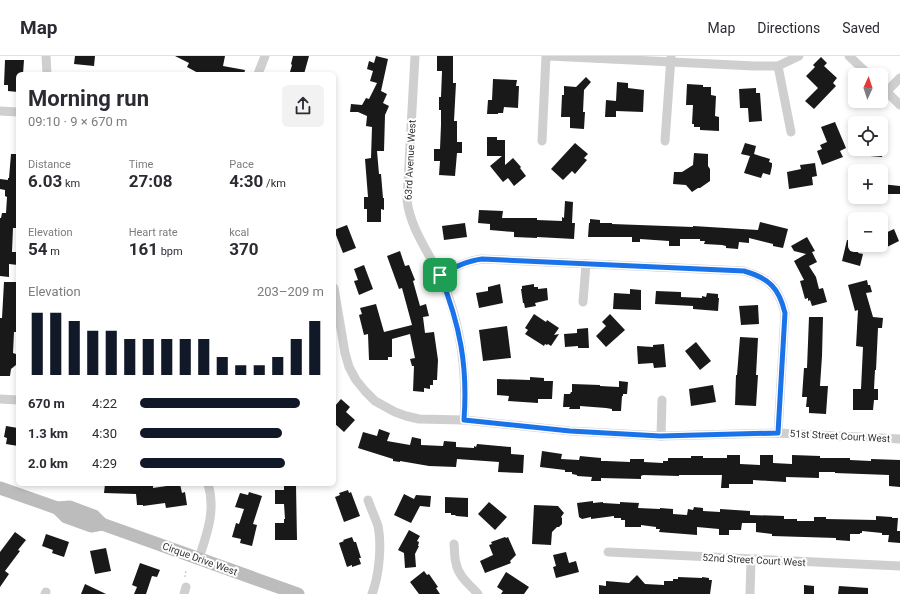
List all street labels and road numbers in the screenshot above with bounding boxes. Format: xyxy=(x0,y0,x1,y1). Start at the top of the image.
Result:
street label: 63rd Avenue West xyxy=(402,120,418,200)
street label: 51st Street Court West xyxy=(789,428,891,444)
street label: Cirque Drive West xyxy=(161,540,239,578)
street label: 52nd Street Court West xyxy=(702,552,806,568)

